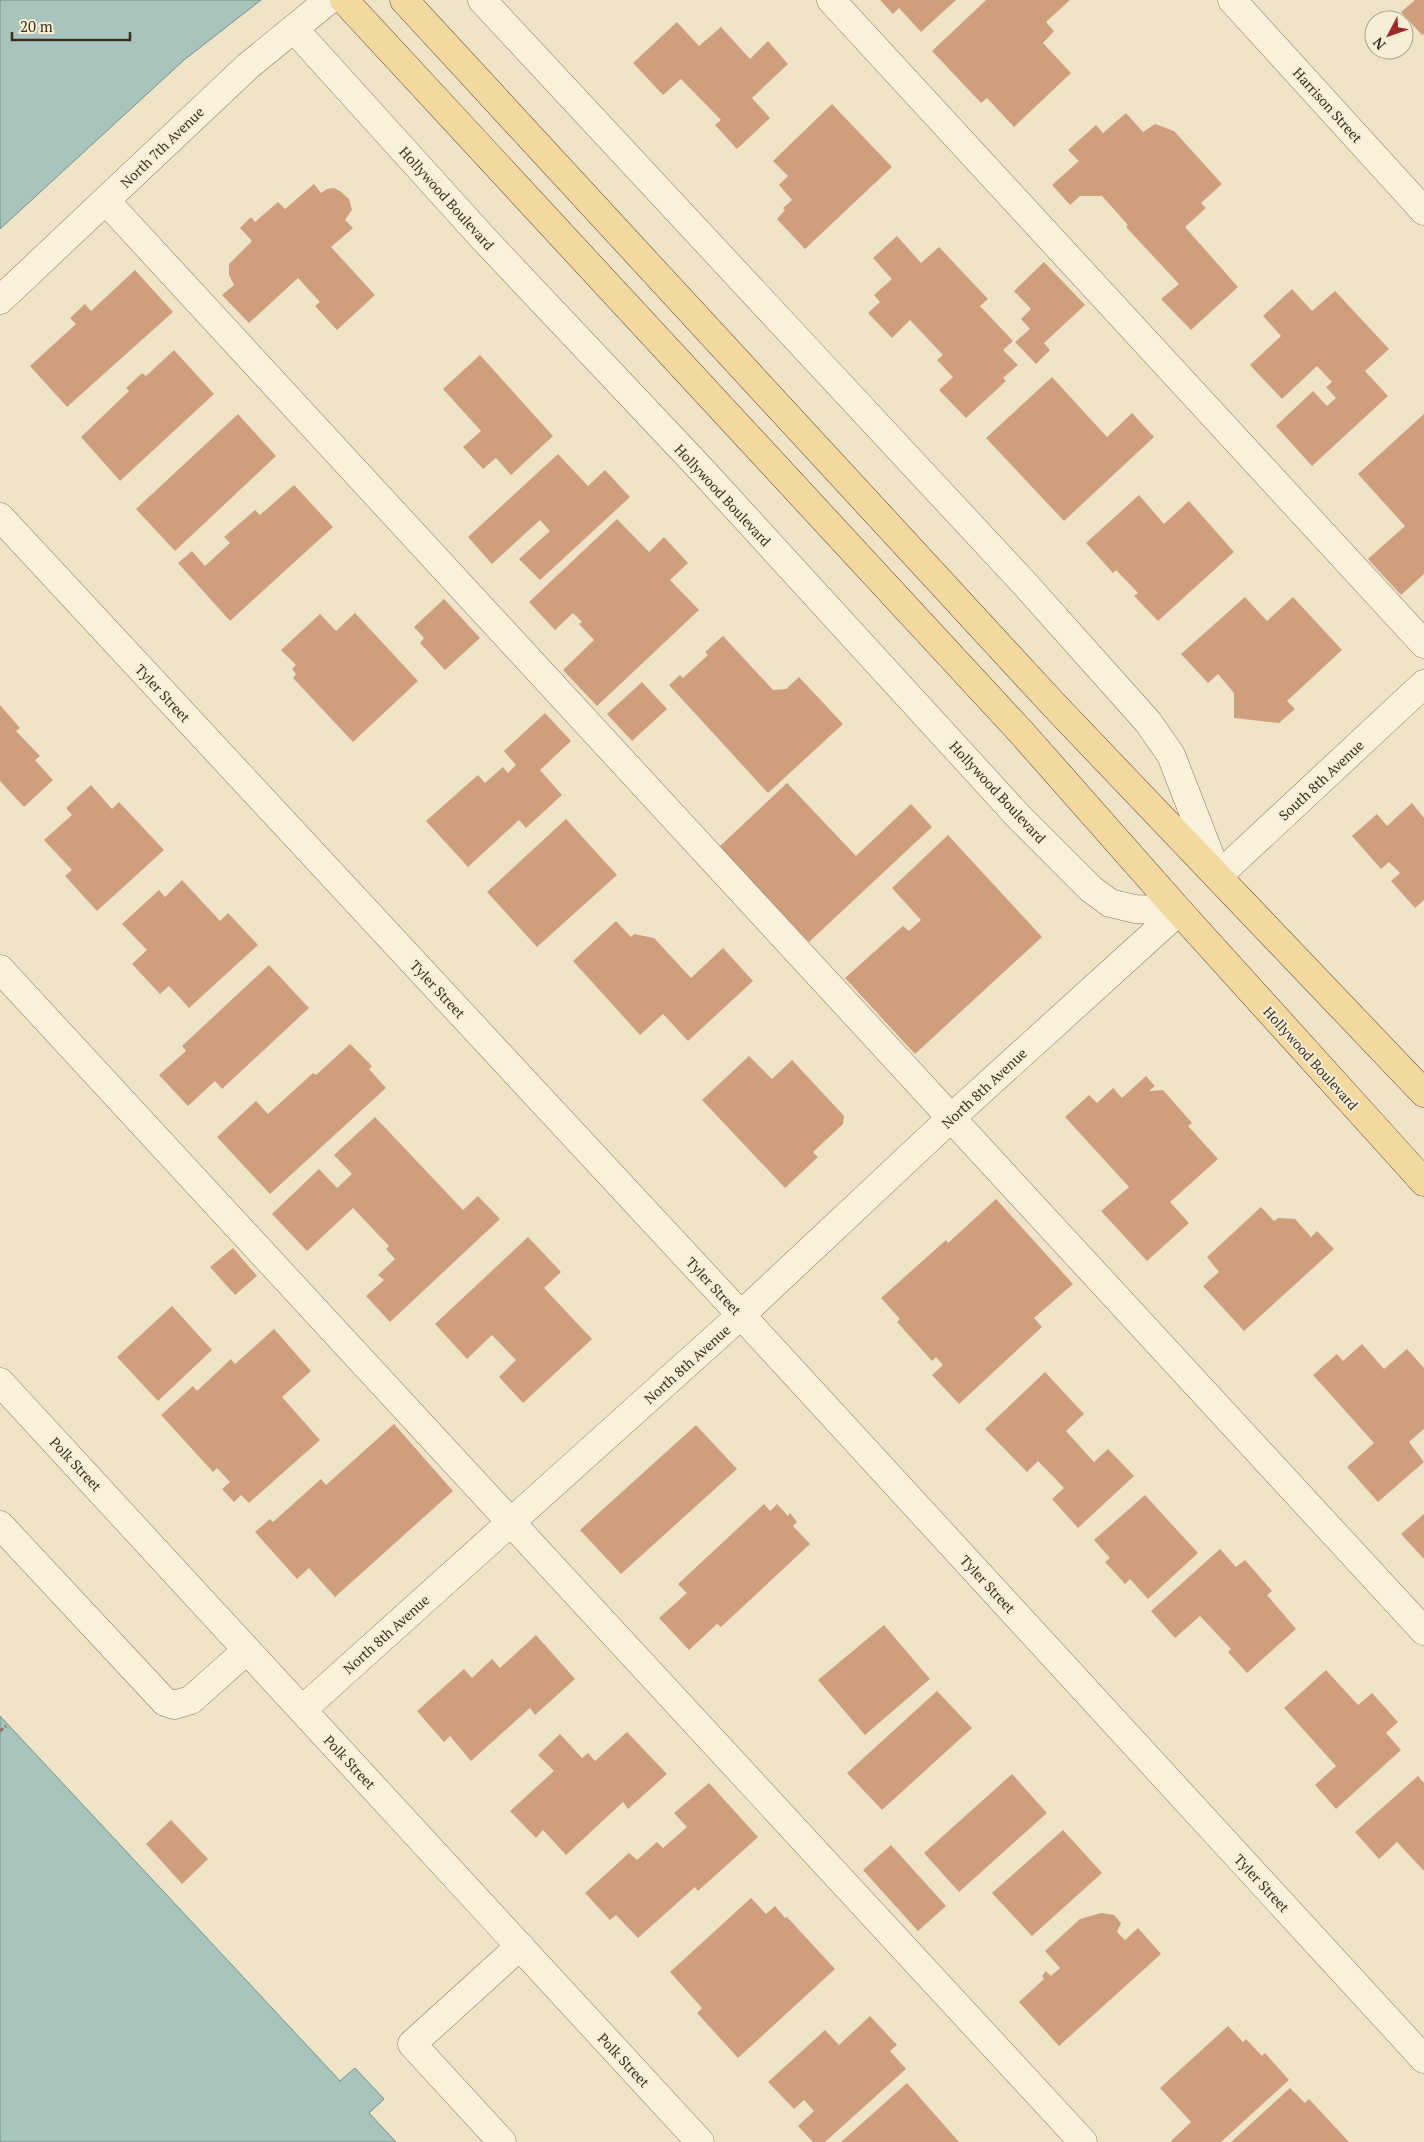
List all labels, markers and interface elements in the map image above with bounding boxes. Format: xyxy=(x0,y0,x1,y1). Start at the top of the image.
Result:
scale bar xyxy=(12,10,130,42)
north arrow xyxy=(1364,10,1414,60)
text: 20 m xyxy=(20,16,53,36)
text: N xyxy=(1368,33,1389,54)
street label: Harrison Street xyxy=(1289,63,1367,147)
street label: North 7th Avenue xyxy=(116,102,208,192)
street label: Hollywood Boulevard xyxy=(395,142,499,254)
street label: Hollywood Boulevard xyxy=(671,440,776,550)
street label: Tyler Street xyxy=(131,660,195,727)
street label: South 8th Avenue xyxy=(1274,736,1368,824)
street label: Hollywood Boulevard xyxy=(946,737,1051,847)
street label: Tyler Street xyxy=(406,956,470,1023)
street label: Hollywood Boulevard xyxy=(1259,1002,1363,1114)
street label: North 8th Avenue xyxy=(937,1044,1031,1132)
street label: Tyler Street xyxy=(682,1253,746,1320)
street label: North 8th Avenue xyxy=(640,1320,734,1408)
street label: Polk Street xyxy=(46,1433,107,1496)
street label: Tyler Street xyxy=(956,1551,1020,1618)
street label: North 8th Avenue xyxy=(339,1590,433,1678)
street label: Polk Street xyxy=(320,1731,381,1794)
street label: Tyler Street xyxy=(1230,1850,1294,1917)
street label: Polk Street xyxy=(594,2029,655,2092)

